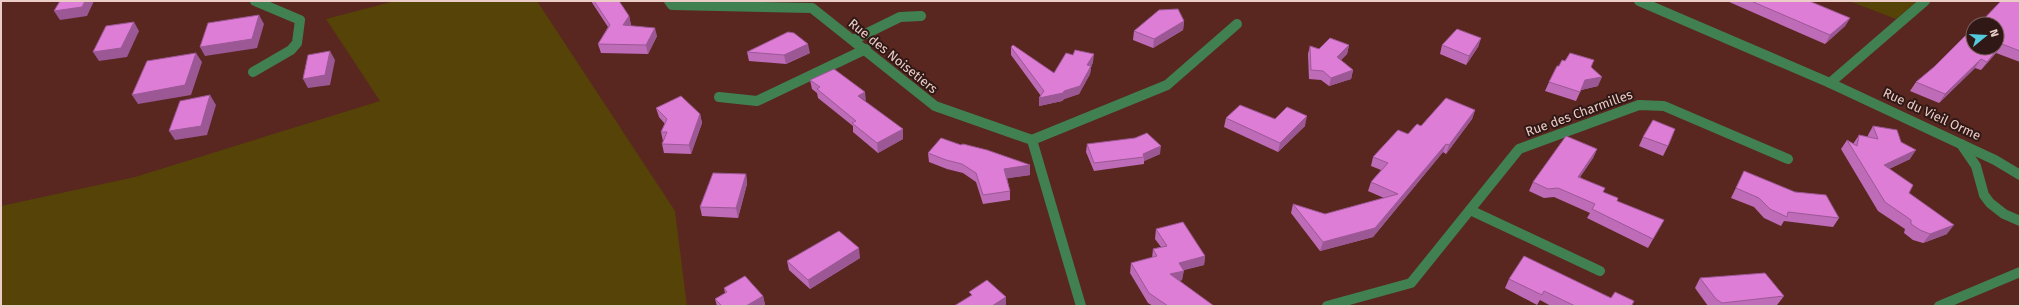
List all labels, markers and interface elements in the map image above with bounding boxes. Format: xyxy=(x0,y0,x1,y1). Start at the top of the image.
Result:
street label: Rue des Noisetiers xyxy=(846,16,940,96)
north arrow xyxy=(1965,16,2005,56)
text: N xyxy=(1987,28,2001,39)
street label: Rue du Vieil Orme xyxy=(1881,85,1983,143)
street label: Rue des Charmilles xyxy=(1523,87,1635,139)

